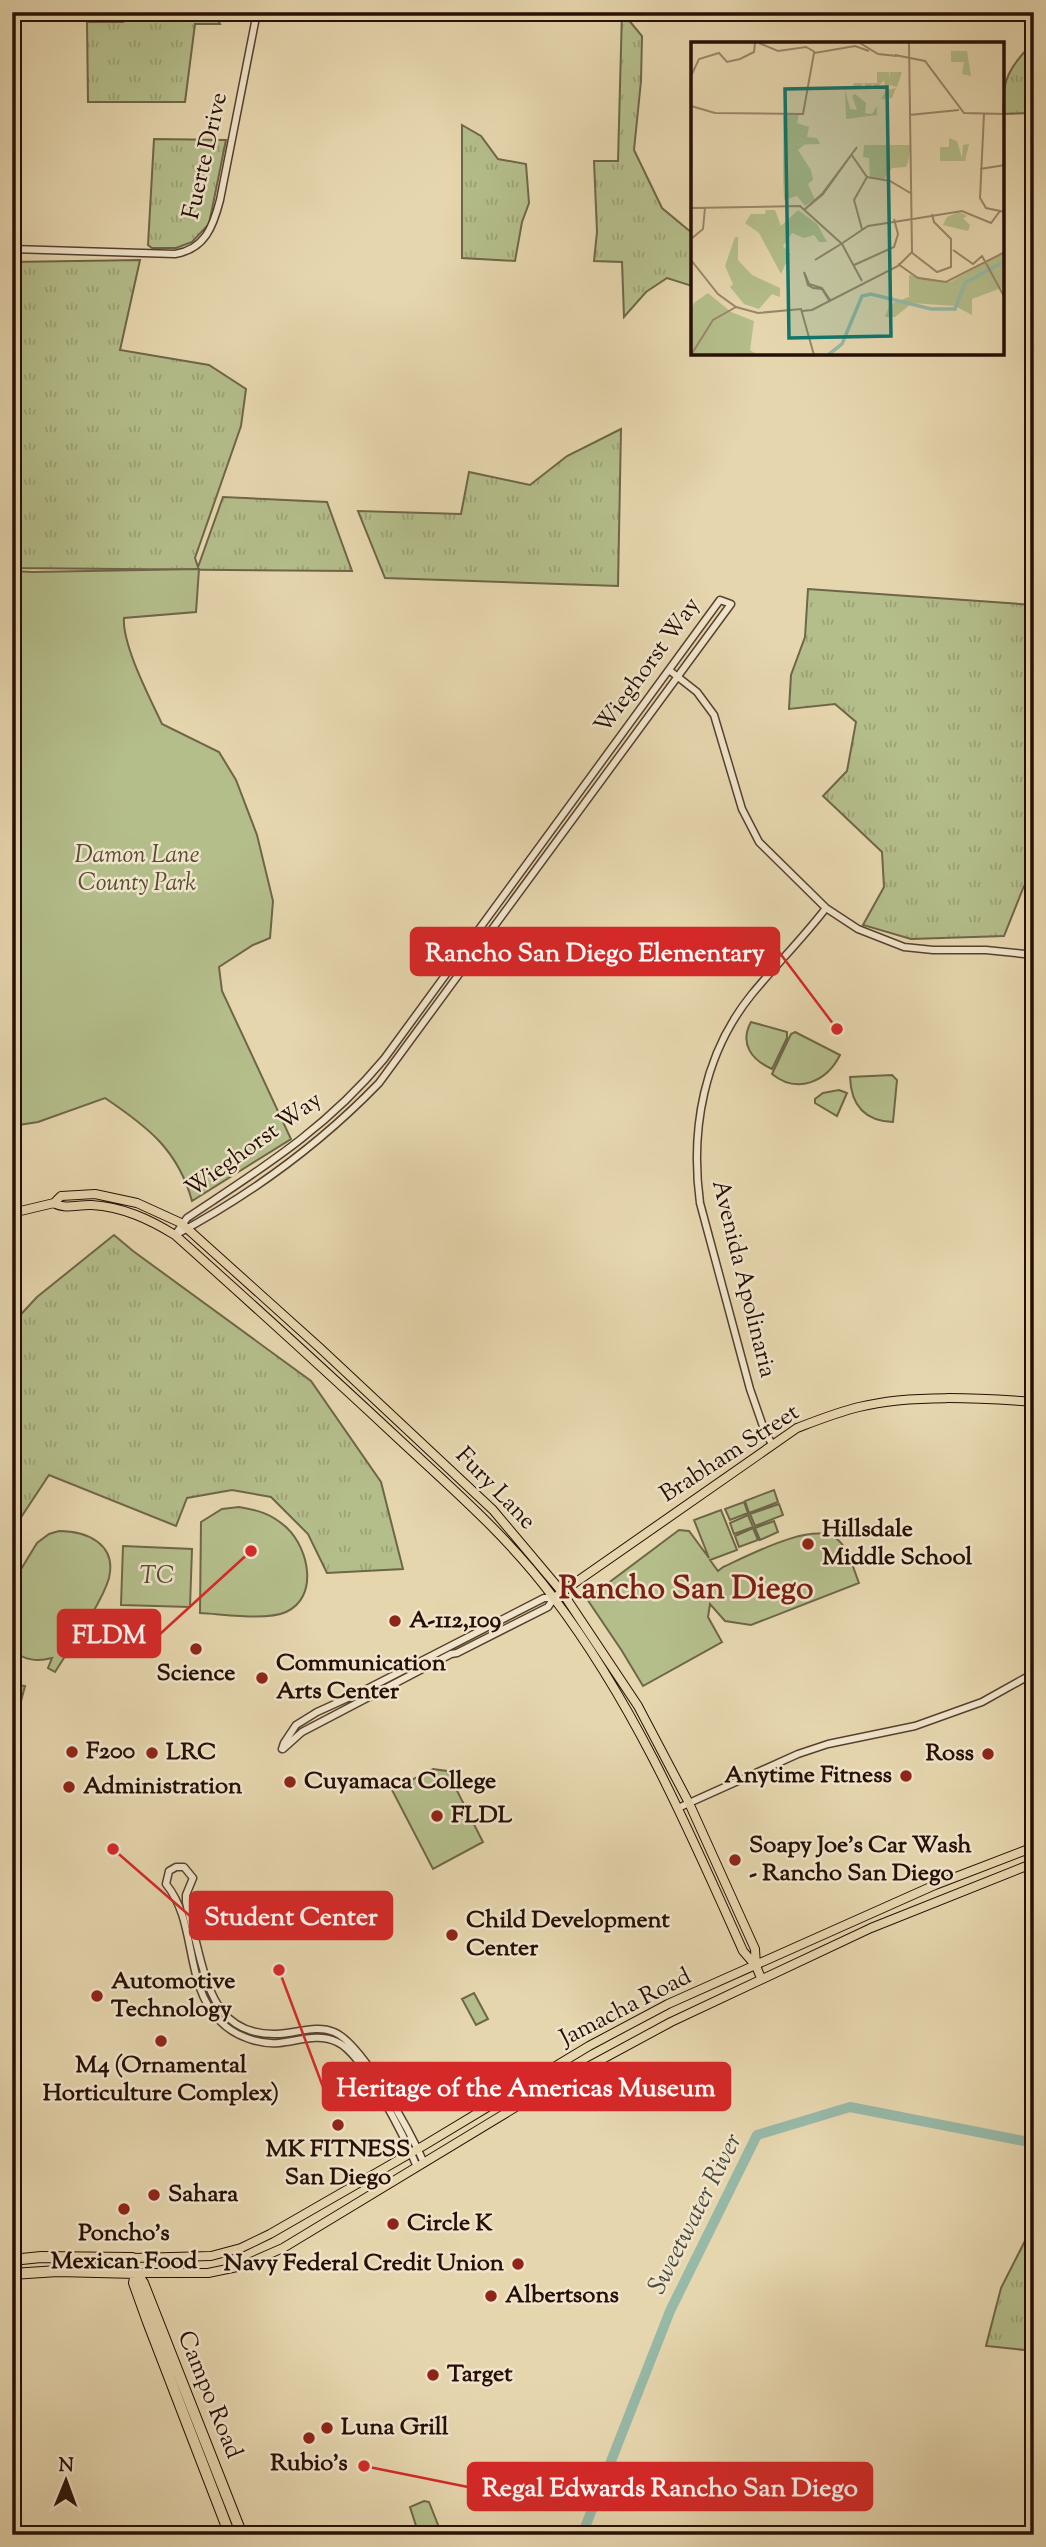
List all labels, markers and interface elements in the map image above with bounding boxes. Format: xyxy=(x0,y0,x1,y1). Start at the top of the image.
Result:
inset map xyxy=(691,42,1004,355)
street label: Fuerte Drive xyxy=(175,89,237,223)
street label: Wieghorst Way xyxy=(587,591,709,741)
park label: Damon Lane County Park xyxy=(75,839,199,901)
callout: Rancho San Diego Elementary xyxy=(411,928,779,975)
text: Rancho San Diego Elementary xyxy=(425,936,765,973)
street label: Wieghorst Way xyxy=(179,1084,329,1206)
street label: Avenida Apolinaria xyxy=(702,1177,784,1381)
street label: Brabham Street xyxy=(654,1396,806,1512)
street label: Fury Lane xyxy=(447,1440,543,1538)
place label: Hillsdale Middle School xyxy=(822,1513,972,1575)
marker: Hillsdale Middle School xyxy=(800,1536,816,1552)
park label: TC xyxy=(140,1560,174,1594)
district label: Rancho San Diego xyxy=(558,1567,814,1613)
place label: A-112,109 xyxy=(409,1604,501,1638)
callout: FLDM xyxy=(58,1610,160,1657)
marker: A-112,109 xyxy=(387,1613,403,1629)
text: FLDM xyxy=(72,1618,146,1655)
marker: Science xyxy=(188,1641,204,1657)
place label: Communication Arts Center xyxy=(276,1647,447,1709)
place label: Science xyxy=(156,1657,236,1691)
marker: Communication Arts Center xyxy=(254,1670,270,1686)
place label: F200 xyxy=(86,1735,136,1769)
place label: LRC xyxy=(166,1736,216,1770)
place label: Ross xyxy=(925,1737,974,1771)
marker: F200 xyxy=(64,1744,80,1760)
marker: LRC xyxy=(144,1745,160,1761)
marker: Ross xyxy=(980,1746,996,1762)
place label: Anytime Fitness xyxy=(724,1759,892,1793)
place label: Cuyamaca College xyxy=(304,1765,496,1799)
marker: Anytime Fitness xyxy=(898,1768,914,1784)
place label: Administration xyxy=(83,1770,243,1804)
marker: Cuyamaca College xyxy=(282,1774,298,1790)
marker: Administration xyxy=(61,1779,77,1795)
place label: FLDL xyxy=(451,1799,513,1833)
marker: FLDL xyxy=(429,1808,445,1824)
place label: Soapy Joe's Car Wash - Rancho San Diego xyxy=(749,1829,973,1891)
marker: Soapy Joe's Car Wash - Rancho San Diego xyxy=(727,1852,743,1868)
callout: Student Center xyxy=(190,1892,392,1939)
text: Student Center xyxy=(204,1900,378,1937)
place label: Child Development Center xyxy=(466,1904,671,1966)
marker: Child Development Center xyxy=(444,1927,460,1943)
street label: Jamacha Road xyxy=(553,1960,698,2057)
place label: Automotive Technology xyxy=(111,1965,235,2027)
marker: Automotive Technology xyxy=(89,1988,105,2004)
marker: M4 (Ornamental Horticulture Complex) xyxy=(153,2033,169,2049)
place label: M4 (Ornamental Horticulture Complex) xyxy=(43,2049,279,2111)
callout: Heritage of the Americas Museum xyxy=(323,2063,730,2110)
text: Heritage of the Americas Museum xyxy=(337,2071,716,2108)
marker: MK FITNESS San Diego xyxy=(330,2117,346,2133)
water label: Sweetwater River xyxy=(640,2127,752,2301)
place label: MK FITNESS San Diego xyxy=(266,2133,410,2195)
place label: Sahara xyxy=(168,2178,239,2212)
marker: Sahara xyxy=(146,2187,162,2203)
marker: Poncho's Mexican Food xyxy=(116,2201,132,2217)
place label: Circle K xyxy=(407,2207,493,2241)
marker: Circle K xyxy=(385,2216,401,2232)
place label: Poncho's Mexican Food xyxy=(51,2217,198,2279)
place label: Navy Federal Credit Union xyxy=(224,2247,505,2281)
marker: Navy Federal Credit Union xyxy=(510,2256,526,2272)
place label: Albertsons xyxy=(505,2279,619,2313)
marker: Albertsons xyxy=(483,2288,499,2304)
street label: Campo Road xyxy=(168,2326,250,2464)
place label: Target xyxy=(447,2358,513,2392)
marker: Target xyxy=(425,2367,441,2383)
place label: Luna Grill xyxy=(341,2411,449,2445)
marker: Luna Grill xyxy=(319,2420,335,2436)
marker: Rubio's xyxy=(301,2430,317,2446)
north arrow xyxy=(32,2446,102,2516)
place label: Rubio's xyxy=(270,2447,348,2481)
text: N xyxy=(58,2453,74,2480)
callout: Regal Edwards Rancho San Diego xyxy=(468,2463,872,2510)
text: Regal Edwards Rancho San Diego xyxy=(482,2471,858,2508)

